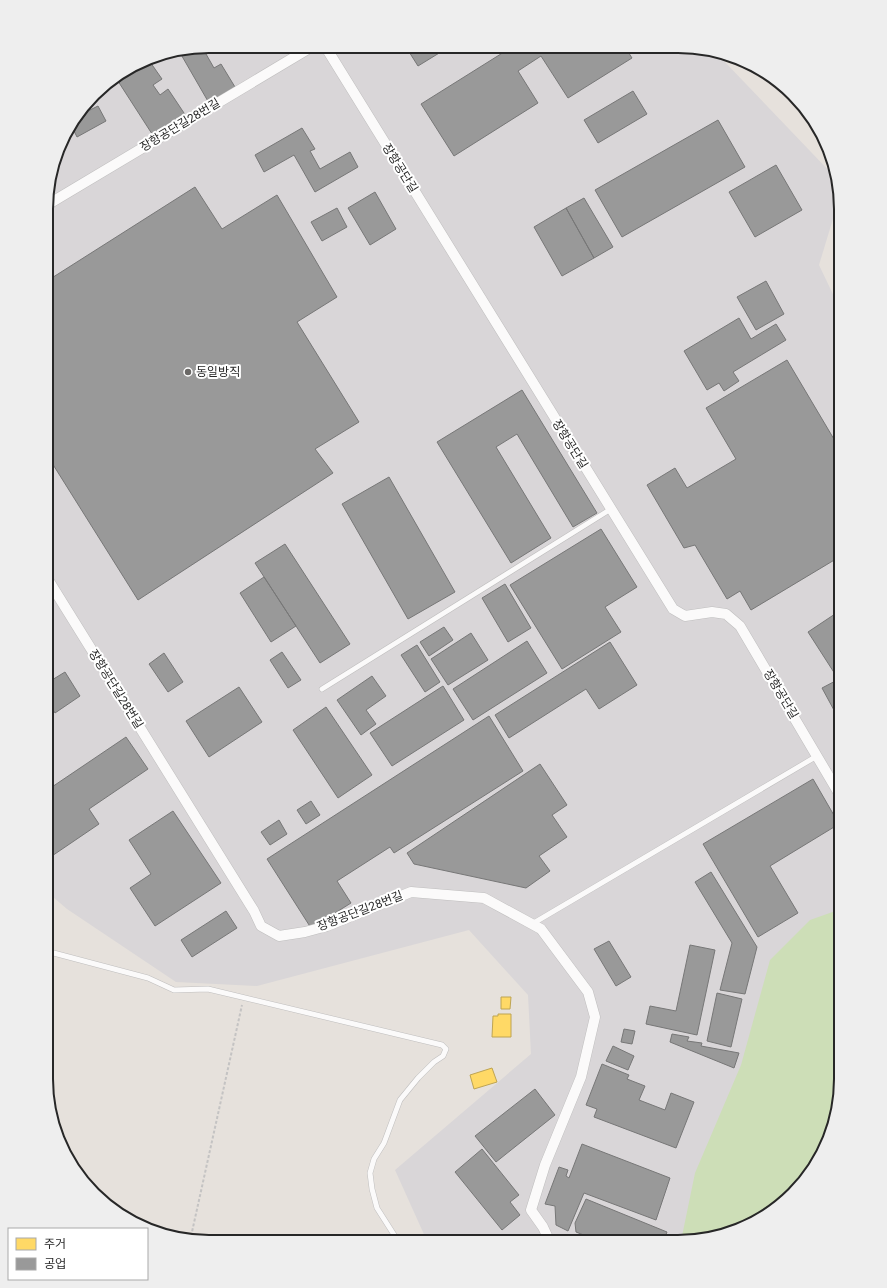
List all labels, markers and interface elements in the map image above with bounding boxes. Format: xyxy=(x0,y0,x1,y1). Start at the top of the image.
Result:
street label: 장항공단길28번길 xyxy=(137,96,223,154)
street label: 장항공단길 xyxy=(379,141,421,195)
place label: 동일방직 xyxy=(196,365,240,379)
marker: 동일방직 xyxy=(183,367,193,377)
street label: 장항공단길 xyxy=(549,417,591,471)
street label: 장항공단길28번길 xyxy=(86,647,146,731)
street label: 장항공단길 xyxy=(761,667,801,721)
street label: 장항공단길28번길 xyxy=(315,888,405,934)
legend xyxy=(8,1228,148,1280)
text: 주거 xyxy=(44,1237,66,1251)
text: 공업 xyxy=(44,1257,66,1271)

